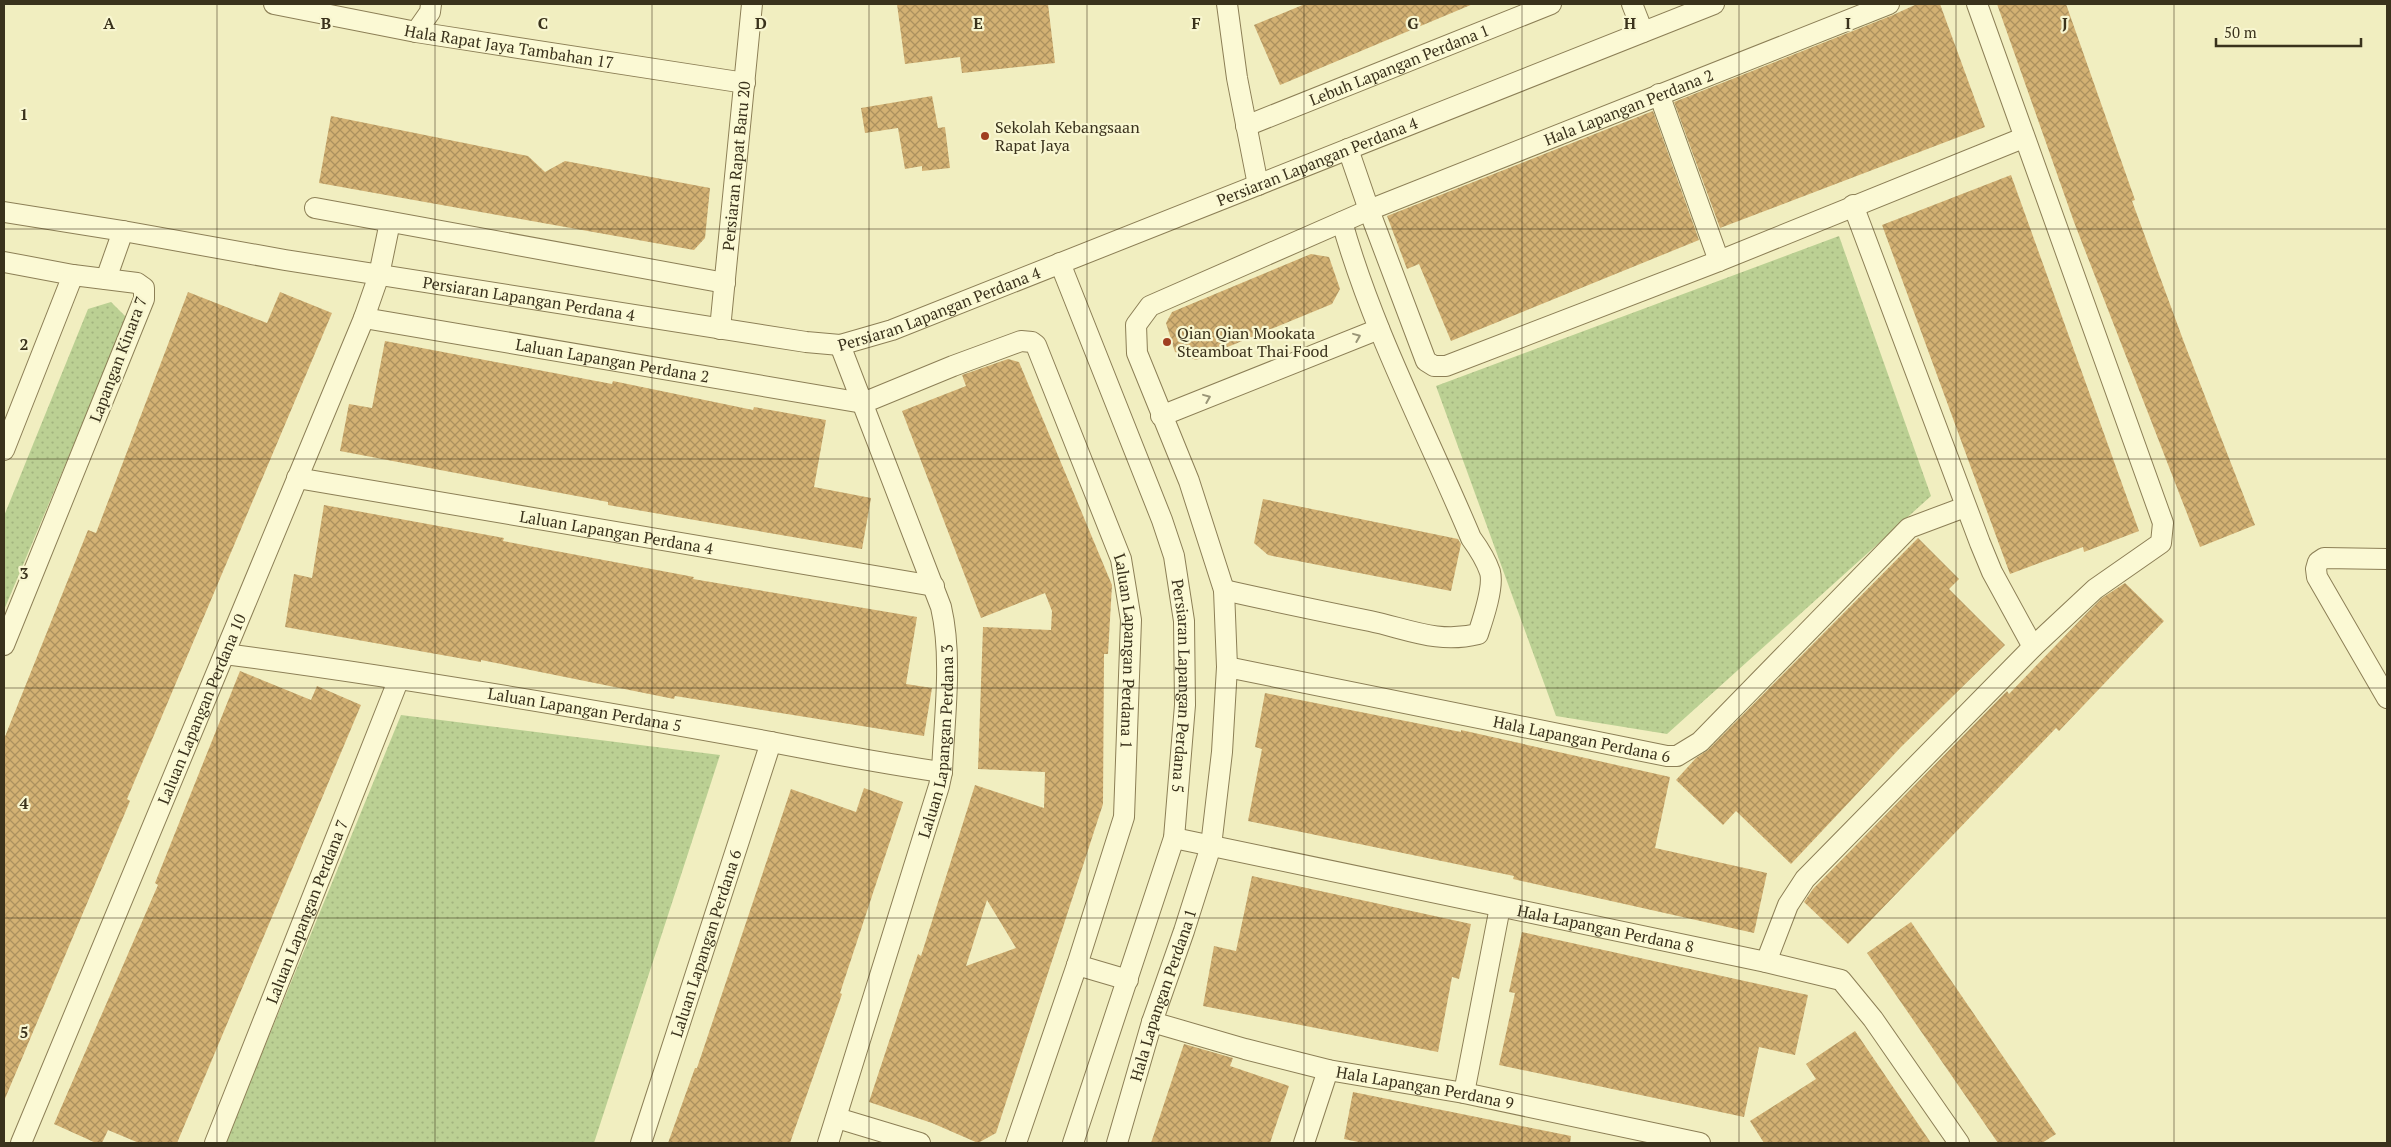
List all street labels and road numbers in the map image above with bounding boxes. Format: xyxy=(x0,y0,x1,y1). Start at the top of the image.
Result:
street label: Hala Rapat Jaya Tambahan 17 xyxy=(403,19,615,74)
street label: Lebuh Lapangan Perdana 1 xyxy=(1306,19,1492,111)
street label: Hala Lapangan Perdana 2 xyxy=(1541,64,1716,151)
street label: Persiaran Rapat Baru 20 xyxy=(717,80,755,252)
street label: Persiaran Lapangan Perdana 4 xyxy=(1213,111,1421,211)
street label: Persiaran Lapangan Perdana 4 xyxy=(835,261,1044,356)
street label: Persiaran Lapangan Perdana 4 xyxy=(421,271,637,326)
street label: Lapangan Kinara 7 xyxy=(84,293,152,425)
street label: Laluan Lapangan Perdana 2 xyxy=(514,333,711,388)
street label: Laluan Lapangan Perdana 4 xyxy=(518,505,715,559)
street label: Laluan Lapangan Perdana 1 xyxy=(1109,550,1142,749)
street label: Persiaran Lapangan Perdana 5 xyxy=(1167,577,1196,794)
street label: Laluan Lapangan Perdana 10 xyxy=(152,610,251,808)
street label: Laluan Lapangan Perdana 3 xyxy=(912,644,958,841)
street label: Laluan Lapangan Perdana 5 xyxy=(486,682,683,737)
street label: Hala Lapangan Perdana 6 xyxy=(1491,710,1673,768)
street label: Laluan Lapangan Perdana 7 xyxy=(260,816,353,1007)
street label: Laluan Lapangan Perdana 6 xyxy=(665,846,747,1040)
street label: Hala Lapangan Perdana 8 xyxy=(1515,899,1696,958)
street label: Hala Lapangan Perdana 1 xyxy=(1124,906,1201,1084)
street label: Hala Lapangan Perdana 9 xyxy=(1334,1061,1516,1114)

